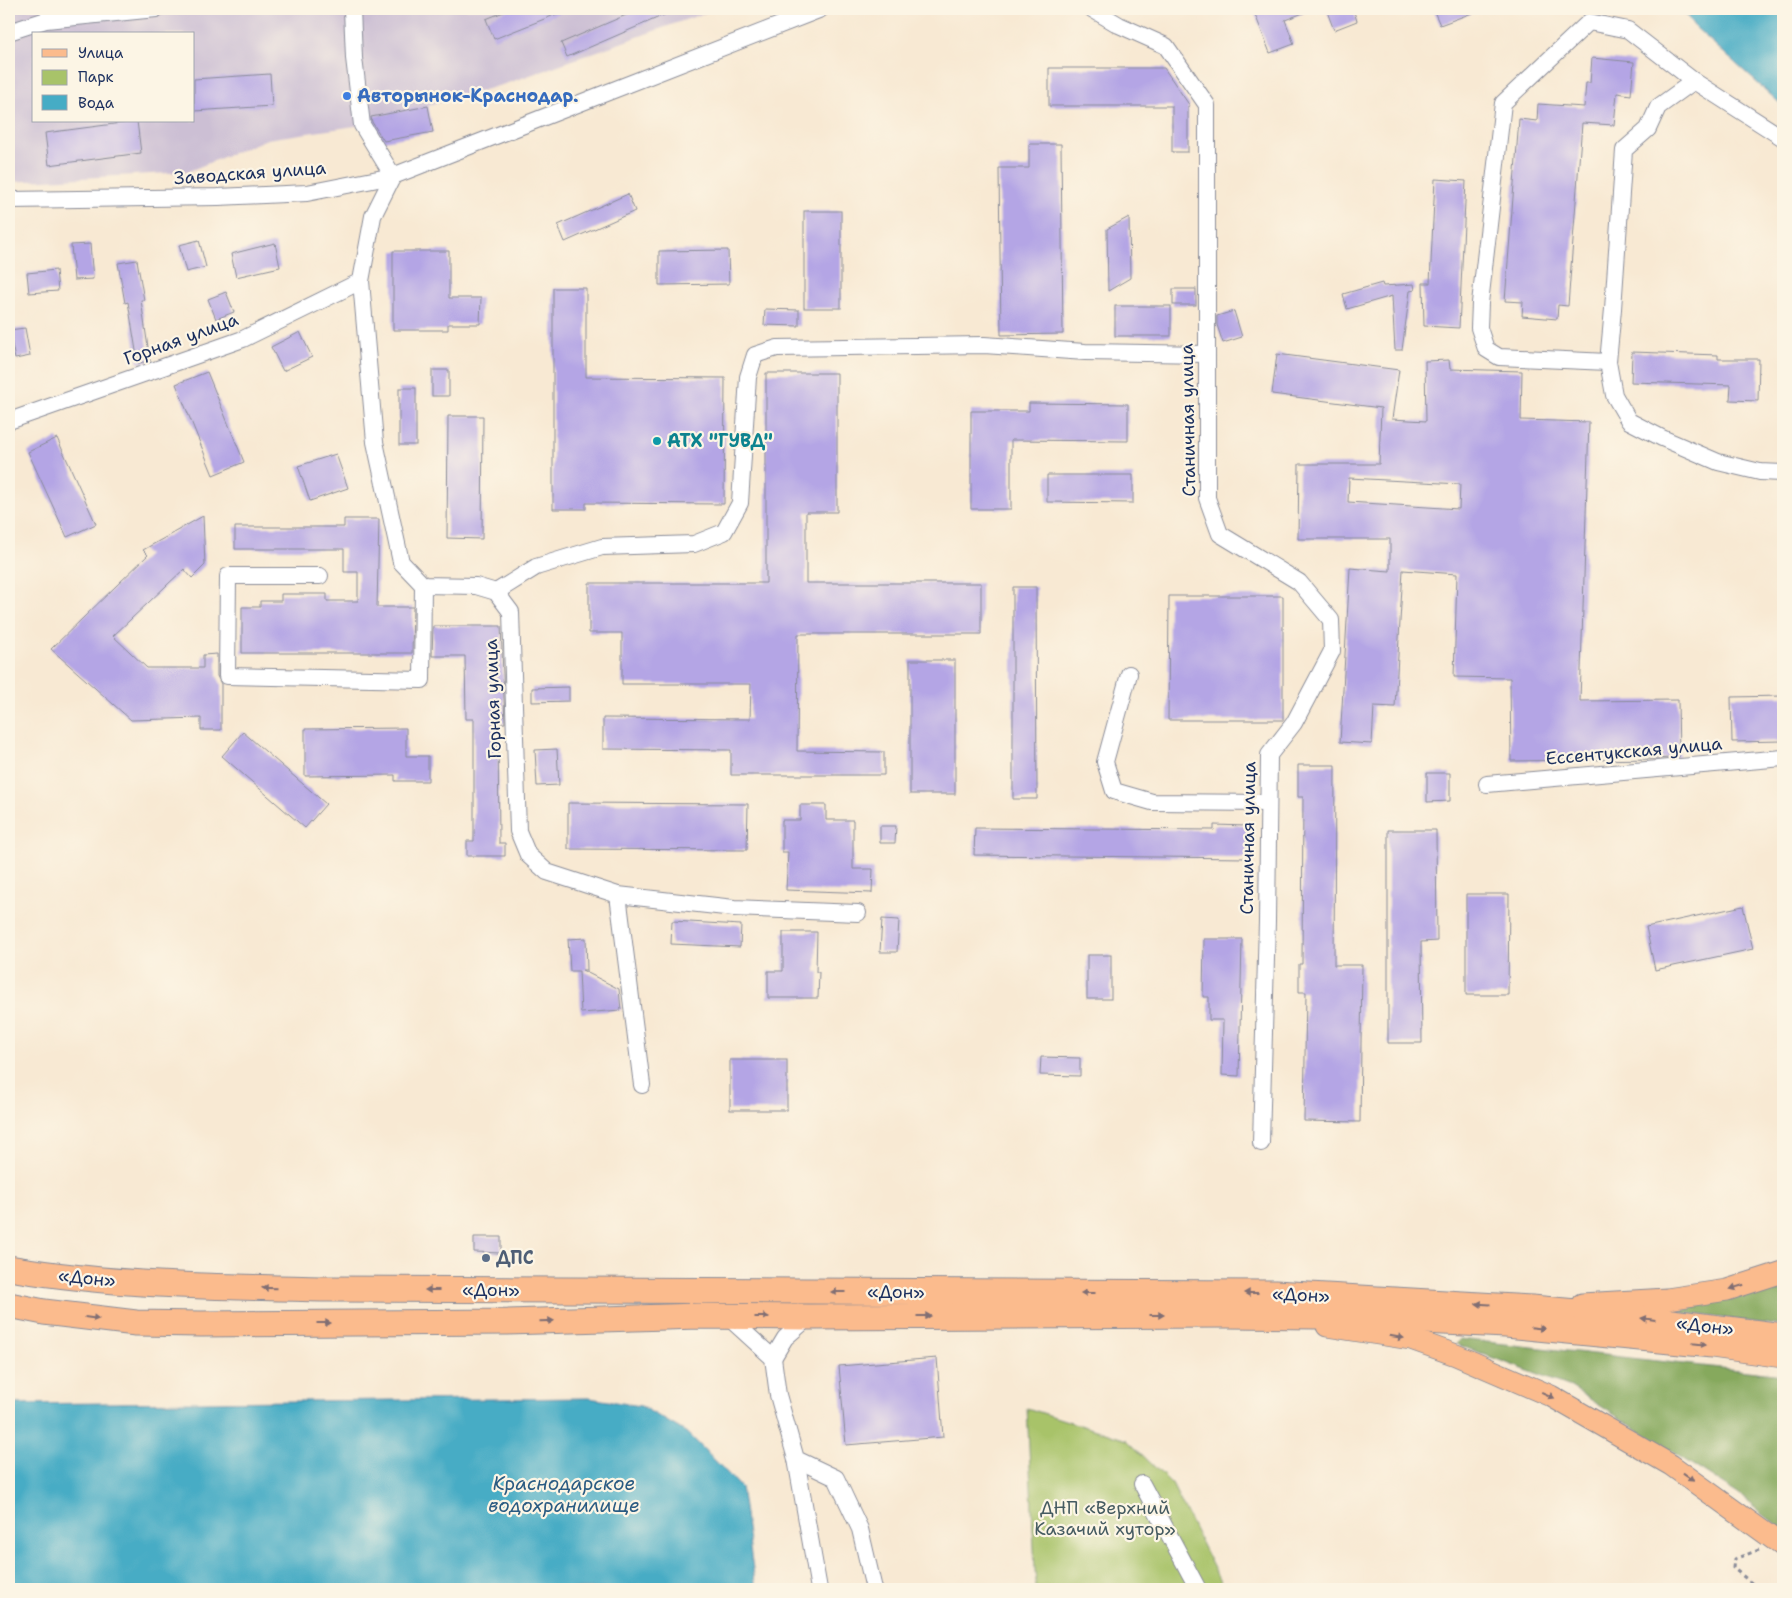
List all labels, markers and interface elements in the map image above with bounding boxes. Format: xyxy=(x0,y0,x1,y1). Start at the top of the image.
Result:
legend xyxy=(32,32,195,122)
text: Улица xyxy=(78,43,124,63)
text: Парк xyxy=(78,67,114,87)
place label: Авторынок-Краснодар. xyxy=(357,84,579,108)
marker: Авторынок-Краснодар. xyxy=(341,90,353,102)
text: Вода xyxy=(78,93,115,113)
street label: Заводская улица xyxy=(173,156,327,190)
street label: Горная улица xyxy=(120,307,242,371)
street label: Станичная улица xyxy=(1175,343,1201,497)
place label: АТХ "ГУВД" xyxy=(667,429,773,453)
marker: АТХ "ГУВД" xyxy=(651,435,663,447)
street label: Горная улица xyxy=(479,639,507,759)
street label: Ессентукская улица xyxy=(1545,731,1723,771)
street label: Станичная улица xyxy=(1235,761,1261,915)
place label: ДПС xyxy=(496,1246,534,1270)
marker: ДПС xyxy=(480,1252,492,1264)
street label: «Дон» xyxy=(57,1263,117,1293)
street label: «Дон» xyxy=(462,1278,520,1302)
street label: «Дон» xyxy=(867,1280,925,1304)
street label: «Дон» xyxy=(1272,1282,1330,1308)
one-way arrow xyxy=(1729,1283,1744,1291)
one-way arrow xyxy=(261,1284,277,1292)
one-way arrow xyxy=(424,1286,440,1294)
one-way arrow xyxy=(830,1288,846,1296)
one-way arrow xyxy=(1080,1289,1096,1297)
one-way arrow xyxy=(1242,1289,1258,1297)
one-way arrow xyxy=(1475,1299,1491,1307)
one-way arrow xyxy=(1149,1311,1165,1319)
street label: «Дон» xyxy=(1675,1311,1735,1341)
one-way arrow xyxy=(916,1312,932,1320)
one-way arrow xyxy=(754,1313,770,1321)
one-way arrow xyxy=(85,1314,101,1322)
one-way arrow xyxy=(1640,1315,1656,1323)
one-way arrow xyxy=(539,1317,555,1325)
one-way arrow xyxy=(317,1319,333,1327)
one-way arrow xyxy=(1530,1324,1546,1332)
one-way arrow xyxy=(1389,1333,1405,1341)
one-way arrow xyxy=(1692,1340,1708,1348)
one-way arrow xyxy=(1541,1391,1555,1399)
water label: Краснодарское водохранилище xyxy=(488,1471,640,1518)
one-way arrow xyxy=(1681,1472,1695,1482)
park label: ДНП «Верхний Казачий хутор» xyxy=(1034,1496,1176,1541)

